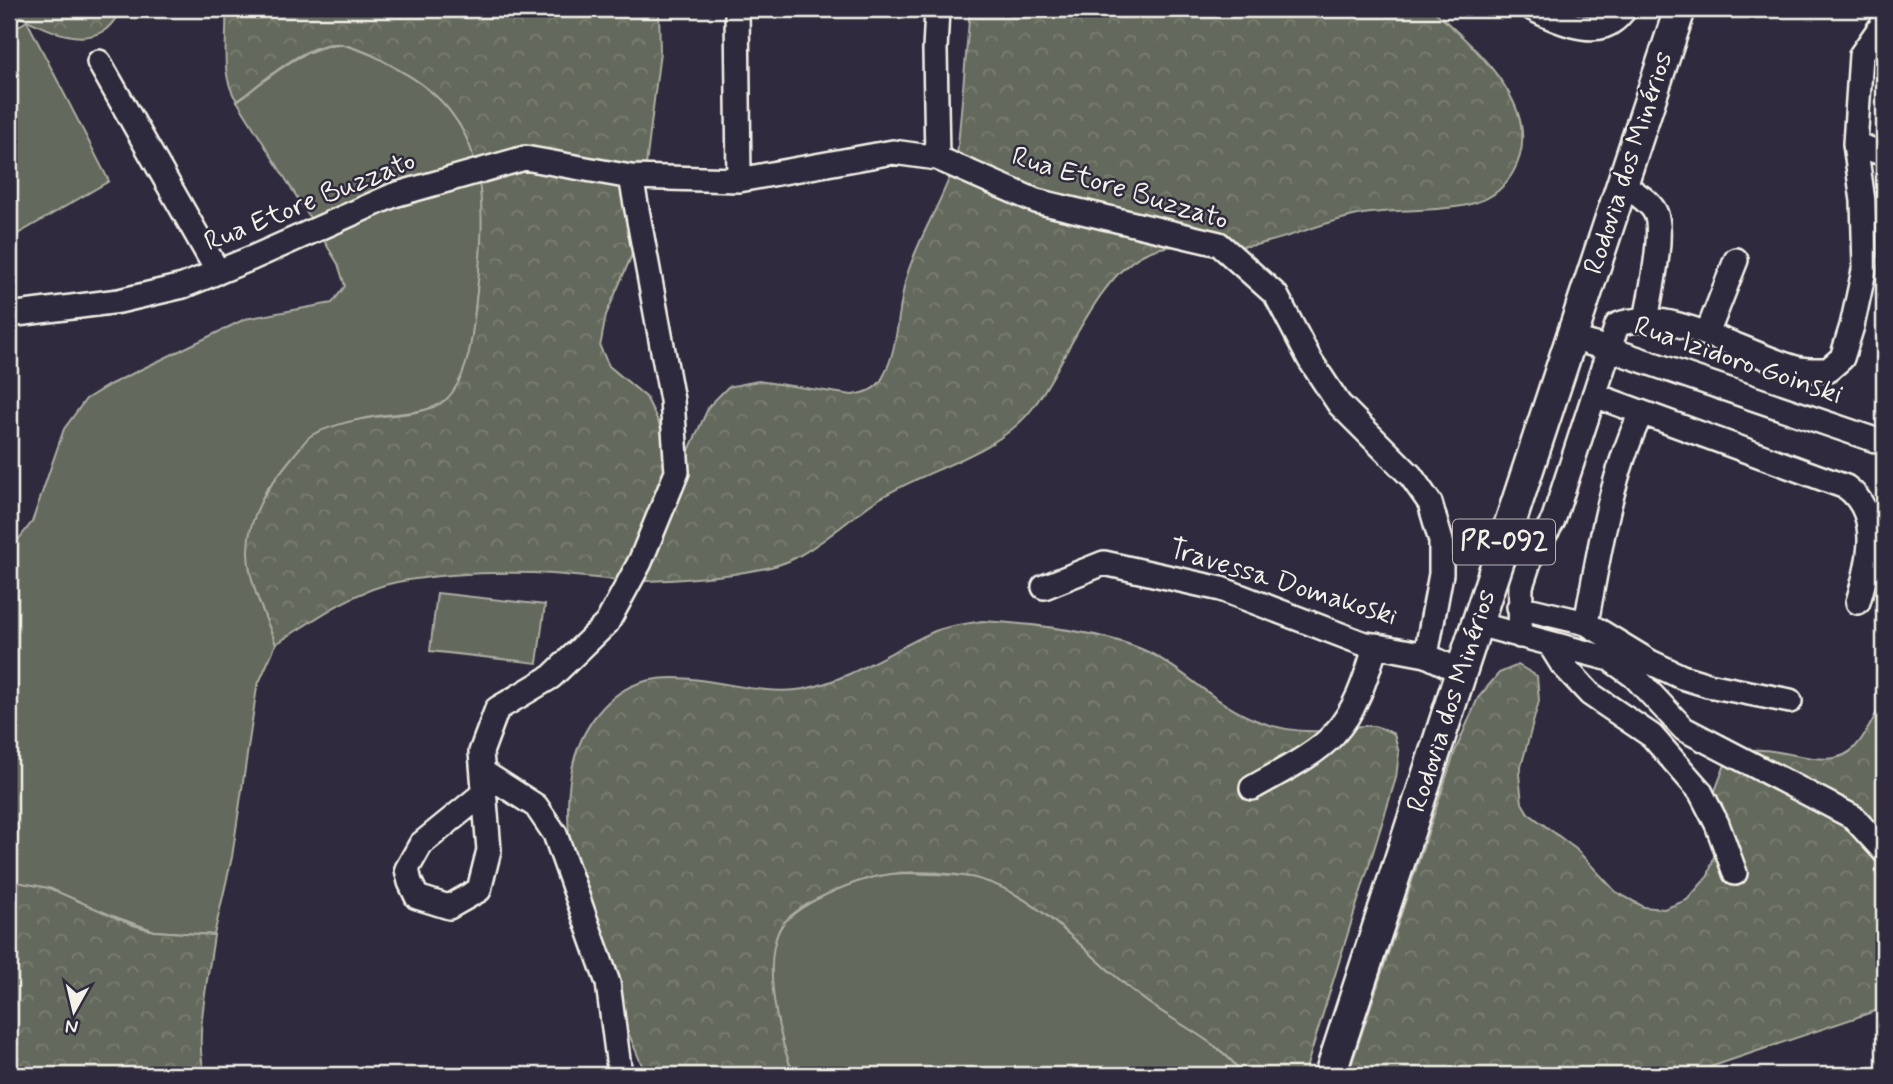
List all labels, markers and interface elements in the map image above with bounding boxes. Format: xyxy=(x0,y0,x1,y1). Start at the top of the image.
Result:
street label: Rodovia dos Minérios xyxy=(1575,47,1683,279)
street label: Rua Etore Buzzato xyxy=(1007,138,1233,240)
street label: Rua Etore Buzzato xyxy=(199,143,421,261)
street label: Rua Izidoro Goinski xyxy=(1629,308,1847,414)
road number: PR-092 xyxy=(1453,520,1555,564)
street label: Travessa Domakoski xyxy=(1164,531,1402,635)
street label: Rodovia dos Minérios xyxy=(1398,585,1506,817)
north arrow xyxy=(38,976,108,1046)
text: N xyxy=(64,1013,80,1040)

